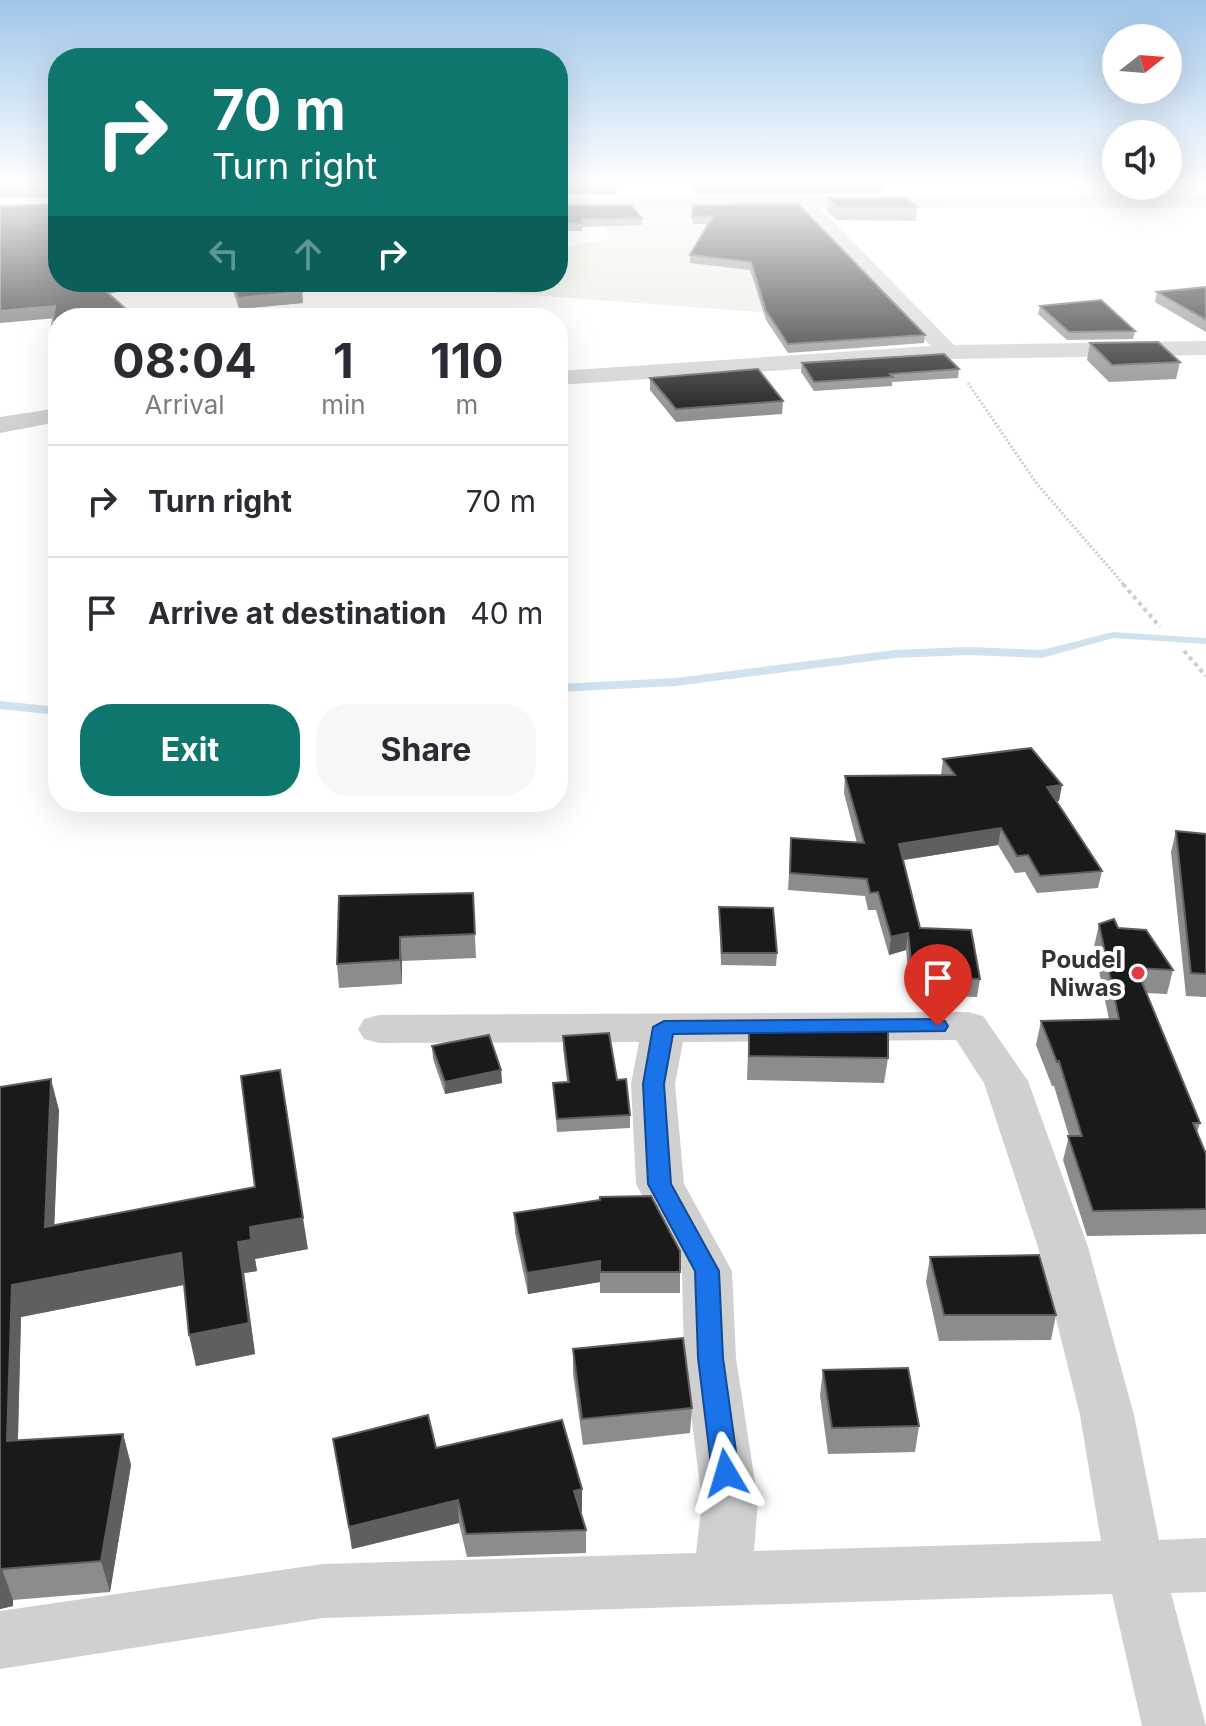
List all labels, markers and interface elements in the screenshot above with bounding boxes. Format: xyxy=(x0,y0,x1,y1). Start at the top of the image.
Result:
north arrow xyxy=(1102,24,1182,104)
map controls xyxy=(1102,24,1182,200)
text: 70 m xyxy=(212,76,346,144)
icon: right xyxy=(80,80,184,184)
button: sound xyxy=(1102,120,1182,200)
text: Turn right xyxy=(212,144,377,188)
icon: left xyxy=(202,232,246,276)
icon: ahead xyxy=(286,232,330,276)
icon: right xyxy=(370,232,414,276)
text: 08:04 xyxy=(112,331,257,390)
text: 1 xyxy=(333,331,354,390)
text: 110 xyxy=(430,331,504,390)
text: Arrival xyxy=(145,389,225,420)
text: min xyxy=(321,389,366,420)
text: m xyxy=(455,389,478,420)
icon: right xyxy=(80,479,124,523)
text: Turn right xyxy=(148,483,292,519)
text: 70 m xyxy=(466,483,536,519)
icon: arrive xyxy=(80,591,124,635)
text: Arrive at destination xyxy=(148,595,446,631)
text: 40 m xyxy=(470,595,543,631)
button: Exit xyxy=(80,704,300,796)
button: Share xyxy=(316,704,536,796)
pin xyxy=(904,944,972,1026)
place label: Poudel Niwas xyxy=(1041,945,1122,1002)
icon: arrive xyxy=(916,956,960,1000)
marker: Poudel Niwas xyxy=(1129,964,1147,982)
position arrow xyxy=(684,1431,768,1515)

